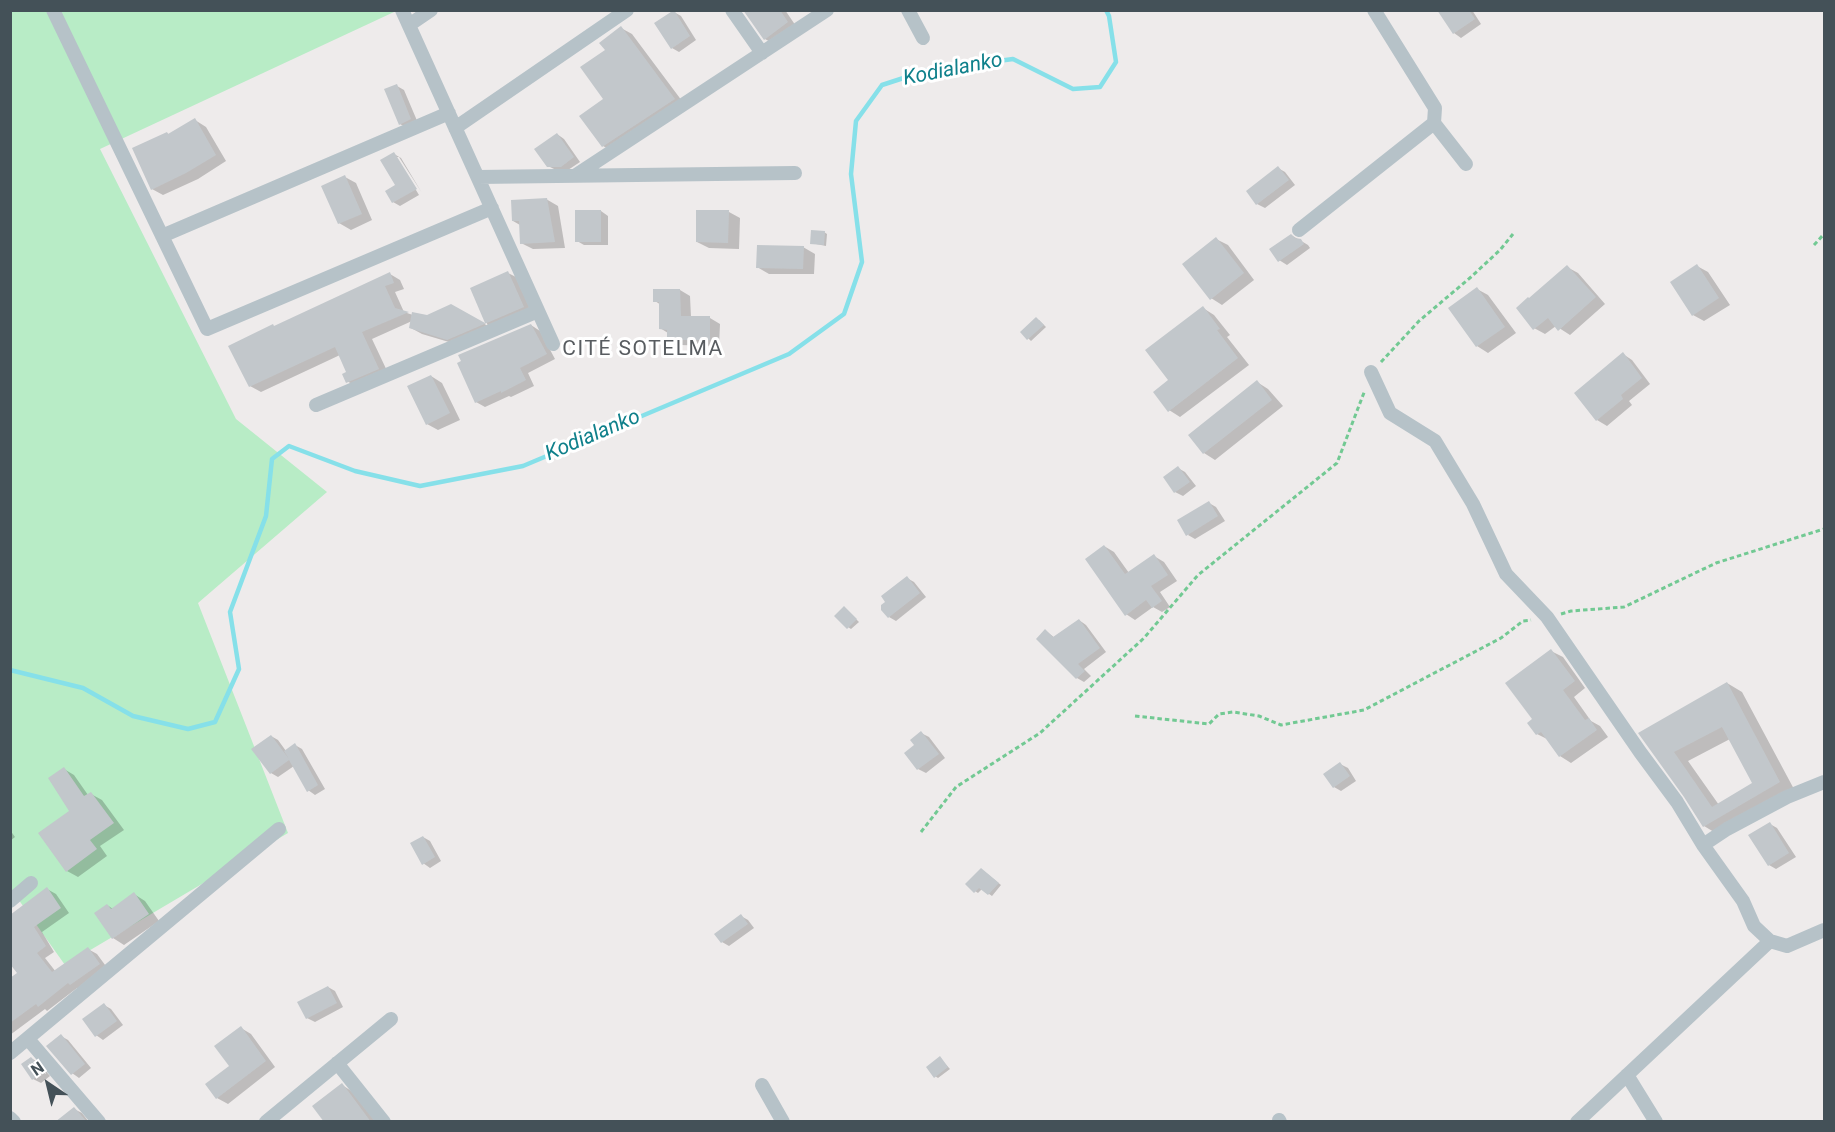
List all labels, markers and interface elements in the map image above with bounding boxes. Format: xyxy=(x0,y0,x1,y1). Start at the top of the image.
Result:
water label: Kodialanko xyxy=(901,48,1005,92)
district label: CITÉ SOTELMA xyxy=(562,337,724,363)
water label: Kodialanko xyxy=(542,405,644,467)
north arrow xyxy=(18,1054,78,1114)
text: N xyxy=(27,1058,47,1080)

